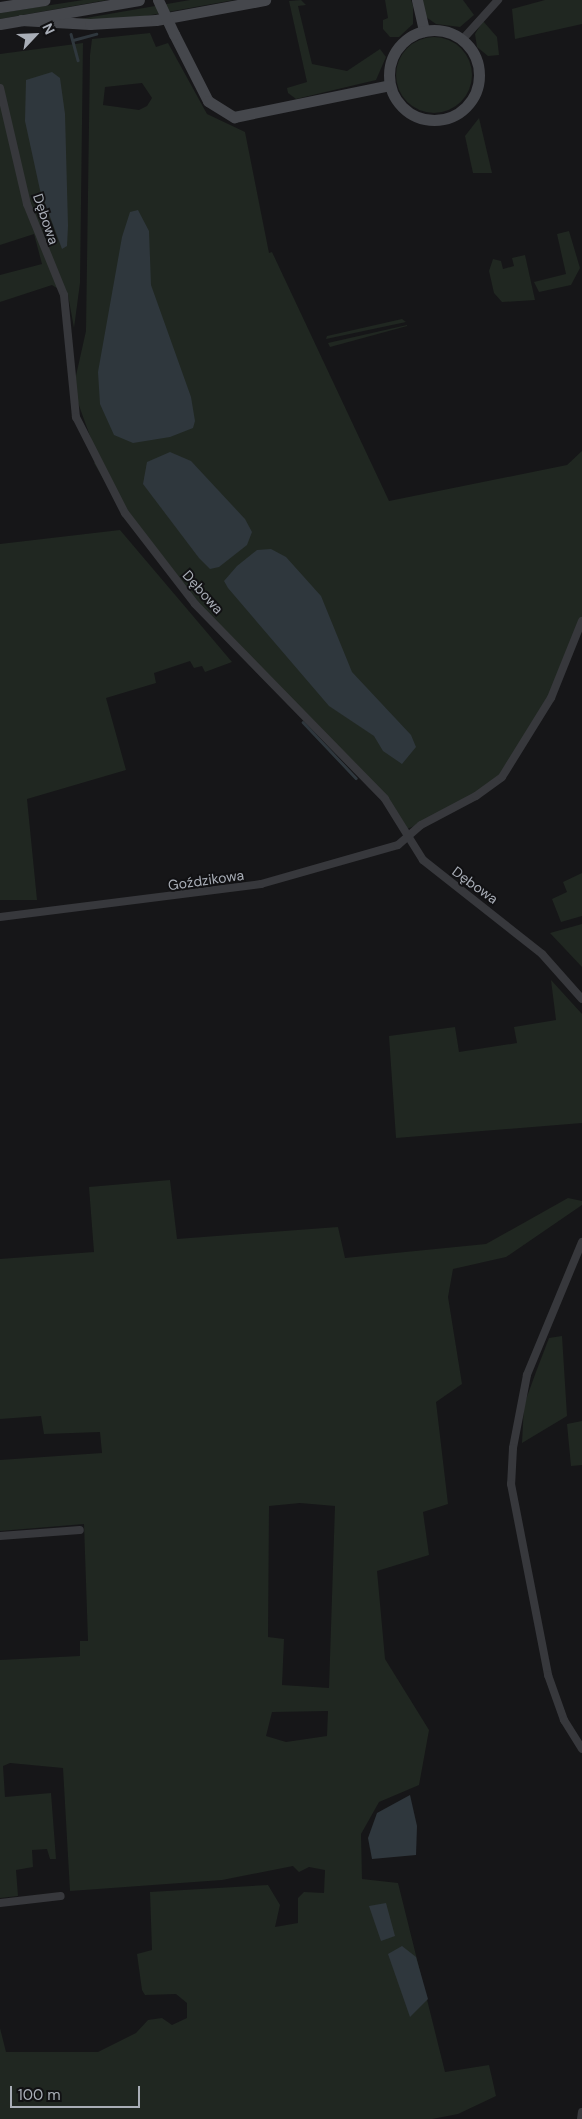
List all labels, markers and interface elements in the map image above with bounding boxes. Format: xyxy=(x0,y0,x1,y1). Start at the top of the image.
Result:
north arrow xyxy=(10,10,60,60)
text: N xyxy=(38,20,59,37)
street label: Dębowa xyxy=(30,191,62,247)
street label: Dębowa xyxy=(179,567,227,617)
street label: Dębowa xyxy=(449,863,501,907)
street label: Goździkowa xyxy=(167,866,245,894)
scale bar xyxy=(12,2076,142,2108)
text: 100 m xyxy=(18,2085,61,2105)

